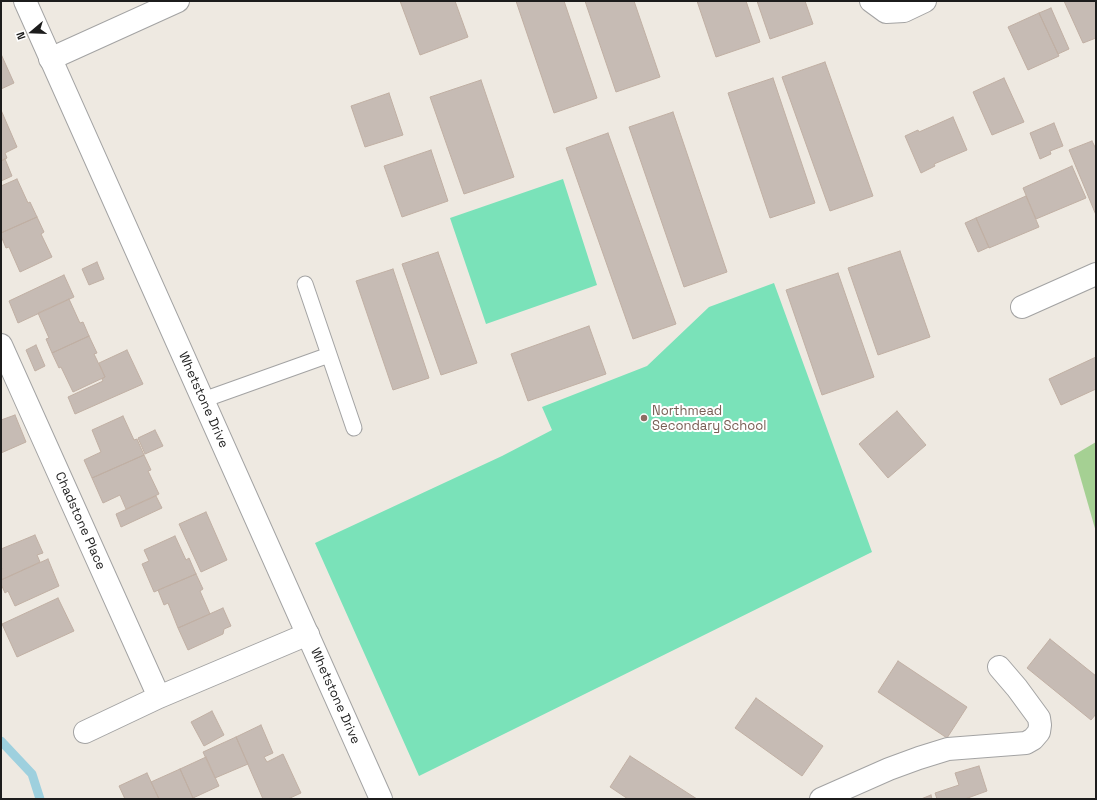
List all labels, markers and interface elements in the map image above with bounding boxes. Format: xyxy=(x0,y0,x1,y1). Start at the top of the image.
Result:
north arrow xyxy=(12,12,52,52)
text: N xyxy=(13,30,28,42)
street label: Whetstone Drive xyxy=(175,350,231,450)
place label: Northmead Secondary School xyxy=(652,403,766,434)
marker: Northmead Secondary School xyxy=(639,413,649,423)
street label: Chadstone Place xyxy=(51,470,109,572)
street label: Whetstone Drive xyxy=(307,646,363,746)

